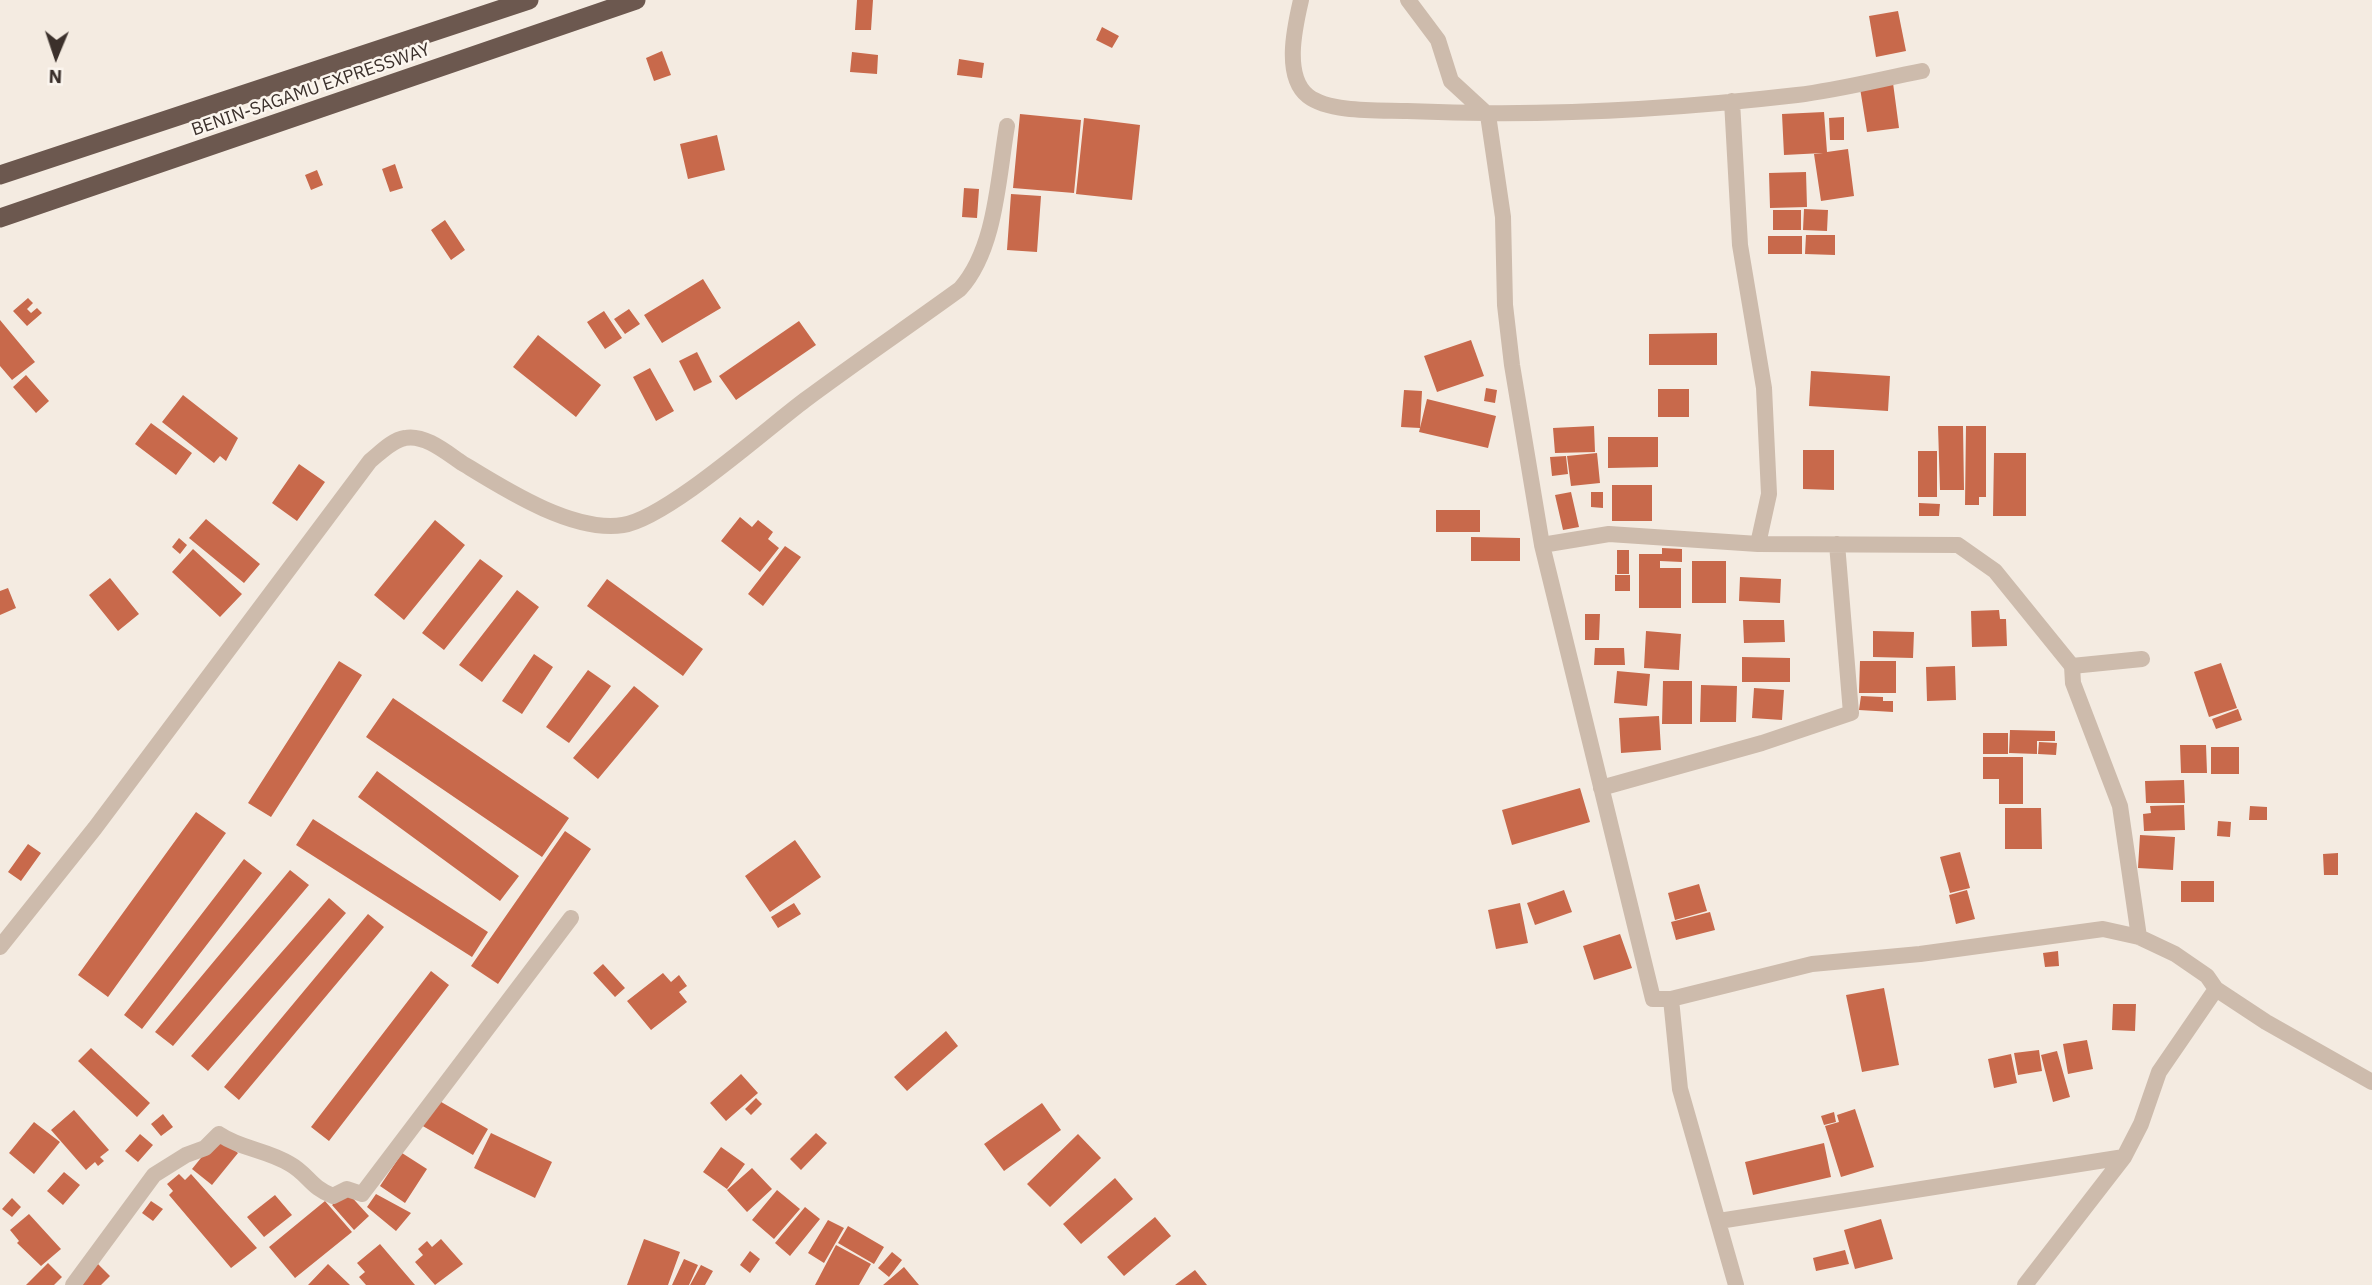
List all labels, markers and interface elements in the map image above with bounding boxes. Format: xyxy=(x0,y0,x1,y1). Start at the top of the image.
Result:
north arrow xyxy=(21,21,91,91)
street label: BENIN-SAGAMU EXPRESSWAY xyxy=(189,39,433,141)
text: N xyxy=(48,65,63,89)

